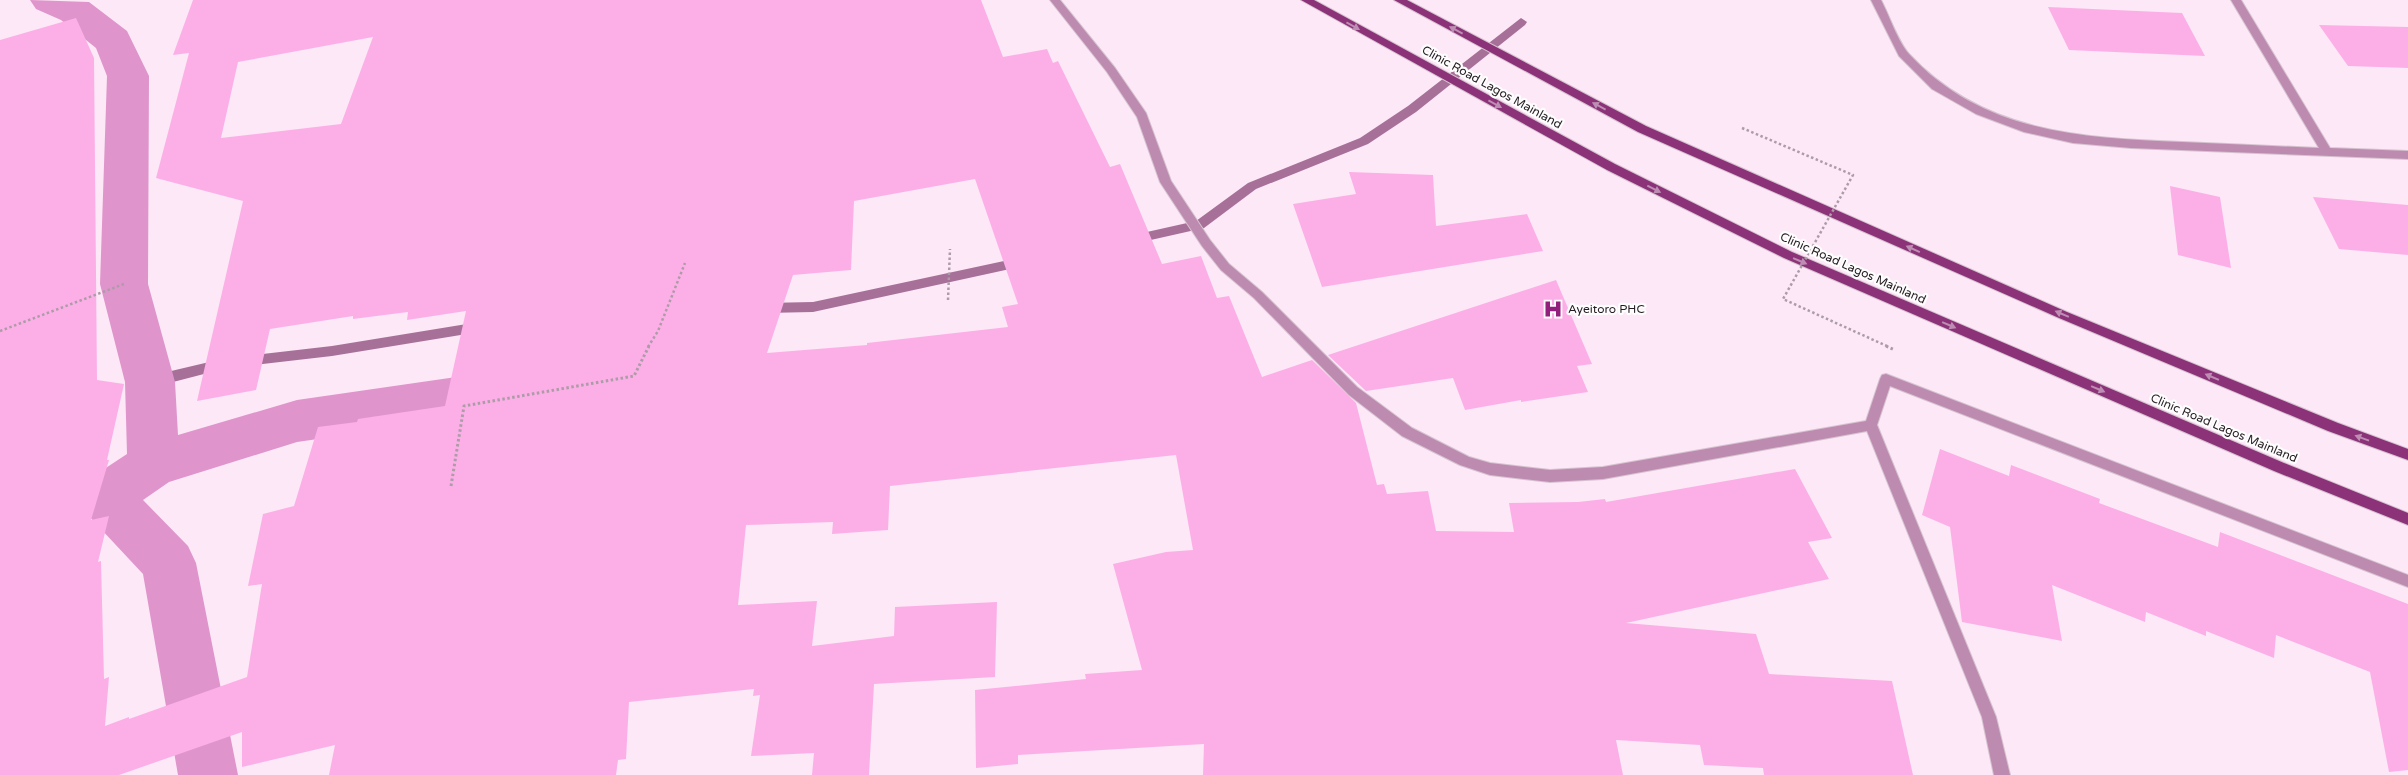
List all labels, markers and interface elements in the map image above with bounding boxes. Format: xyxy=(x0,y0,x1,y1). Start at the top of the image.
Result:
one-way arrow xyxy=(1346,22,1360,30)
one-way arrow xyxy=(1448,26,1463,34)
street label: Clinic Road Lagos Mainland xyxy=(1419,43,1565,131)
one-way arrow xyxy=(1488,100,1503,108)
one-way arrow xyxy=(1592,102,1606,111)
one-way arrow xyxy=(1647,185,1661,193)
street label: Clinic Road Lagos Mainland xyxy=(1778,229,1928,307)
one-way arrow xyxy=(1906,244,1920,252)
one-way arrow xyxy=(1793,257,1807,265)
hospital icon: Ayeitoro PHC xyxy=(1542,298,1564,320)
place label: Ayeitoro PHC xyxy=(1568,302,1645,316)
one-way arrow xyxy=(2055,310,2069,318)
one-way arrow xyxy=(1942,322,1956,330)
one-way arrow xyxy=(2204,373,2219,381)
one-way arrow xyxy=(2091,386,2105,394)
street label: Clinic Road Lagos Mainland xyxy=(2149,391,2299,465)
one-way arrow xyxy=(2354,434,2369,442)

